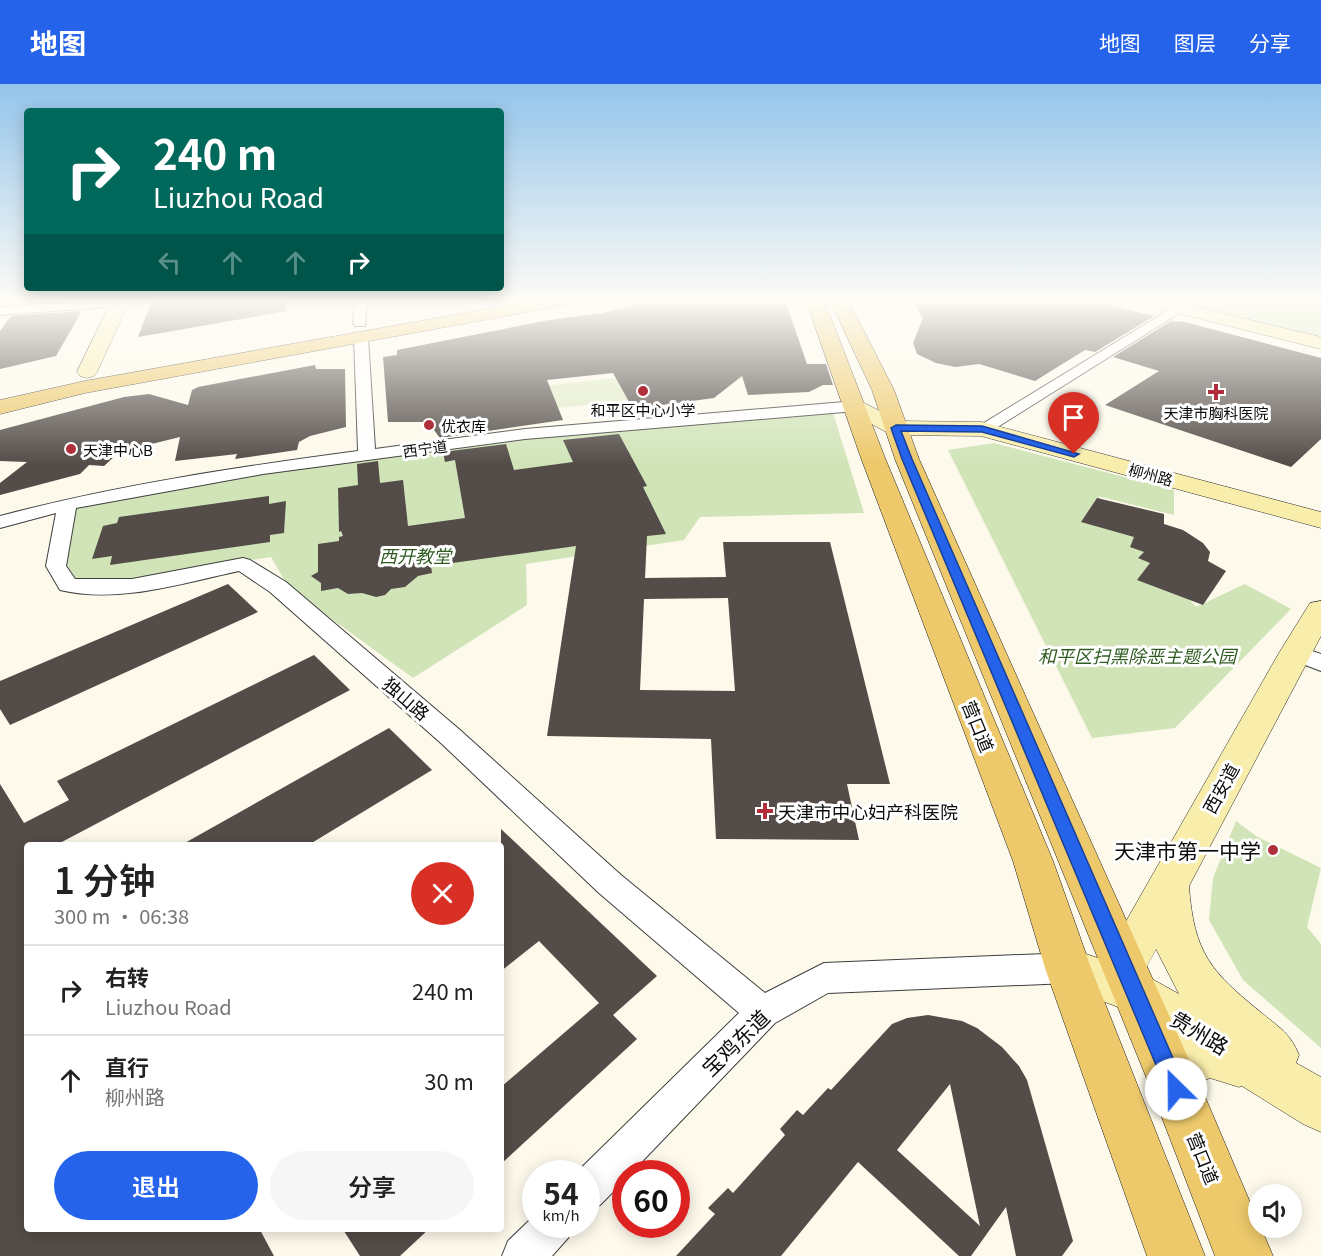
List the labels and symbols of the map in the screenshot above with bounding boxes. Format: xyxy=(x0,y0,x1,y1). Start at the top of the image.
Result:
marker: 天津市胸科医院 xyxy=(1207,383,1225,401)
marker: 和平区中心小学 xyxy=(636,384,650,398)
pin xyxy=(1048,392,1099,454)
place label: 和平区中心小学 xyxy=(590,399,696,420)
place label: 天津市胸科医院 xyxy=(1163,402,1269,423)
place label: 优衣库 xyxy=(441,415,486,436)
marker: 优衣库 xyxy=(422,418,436,432)
street label: 西宁道 xyxy=(401,434,449,462)
place label: 天津中心B xyxy=(83,439,153,460)
marker: 天津中心B xyxy=(64,442,78,456)
street label: 柳州路 xyxy=(1127,458,1175,490)
park label: 西开教堂 xyxy=(379,542,453,568)
park label: 和平区扫黑除恶主题公园 xyxy=(1038,642,1239,668)
street label: 独山路 xyxy=(378,670,436,726)
street label: 营口道 xyxy=(957,696,1001,756)
street label: 西安道 xyxy=(1196,758,1244,818)
place label: 天津市中心妇产科医院 xyxy=(778,798,958,824)
marker: 天津市中心妇产科医院 xyxy=(756,802,774,820)
place label: 天津市第一中学 xyxy=(1114,835,1261,865)
marker: 天津市第一中学 xyxy=(1266,843,1280,857)
street label: 宝鸡东道 xyxy=(694,1002,776,1082)
street label: 贵州路 xyxy=(1165,1003,1235,1061)
position arrow xyxy=(1144,1057,1208,1121)
street label: 营口道 xyxy=(1182,1128,1226,1188)
speed limit sign: 60 xyxy=(612,1160,690,1238)

